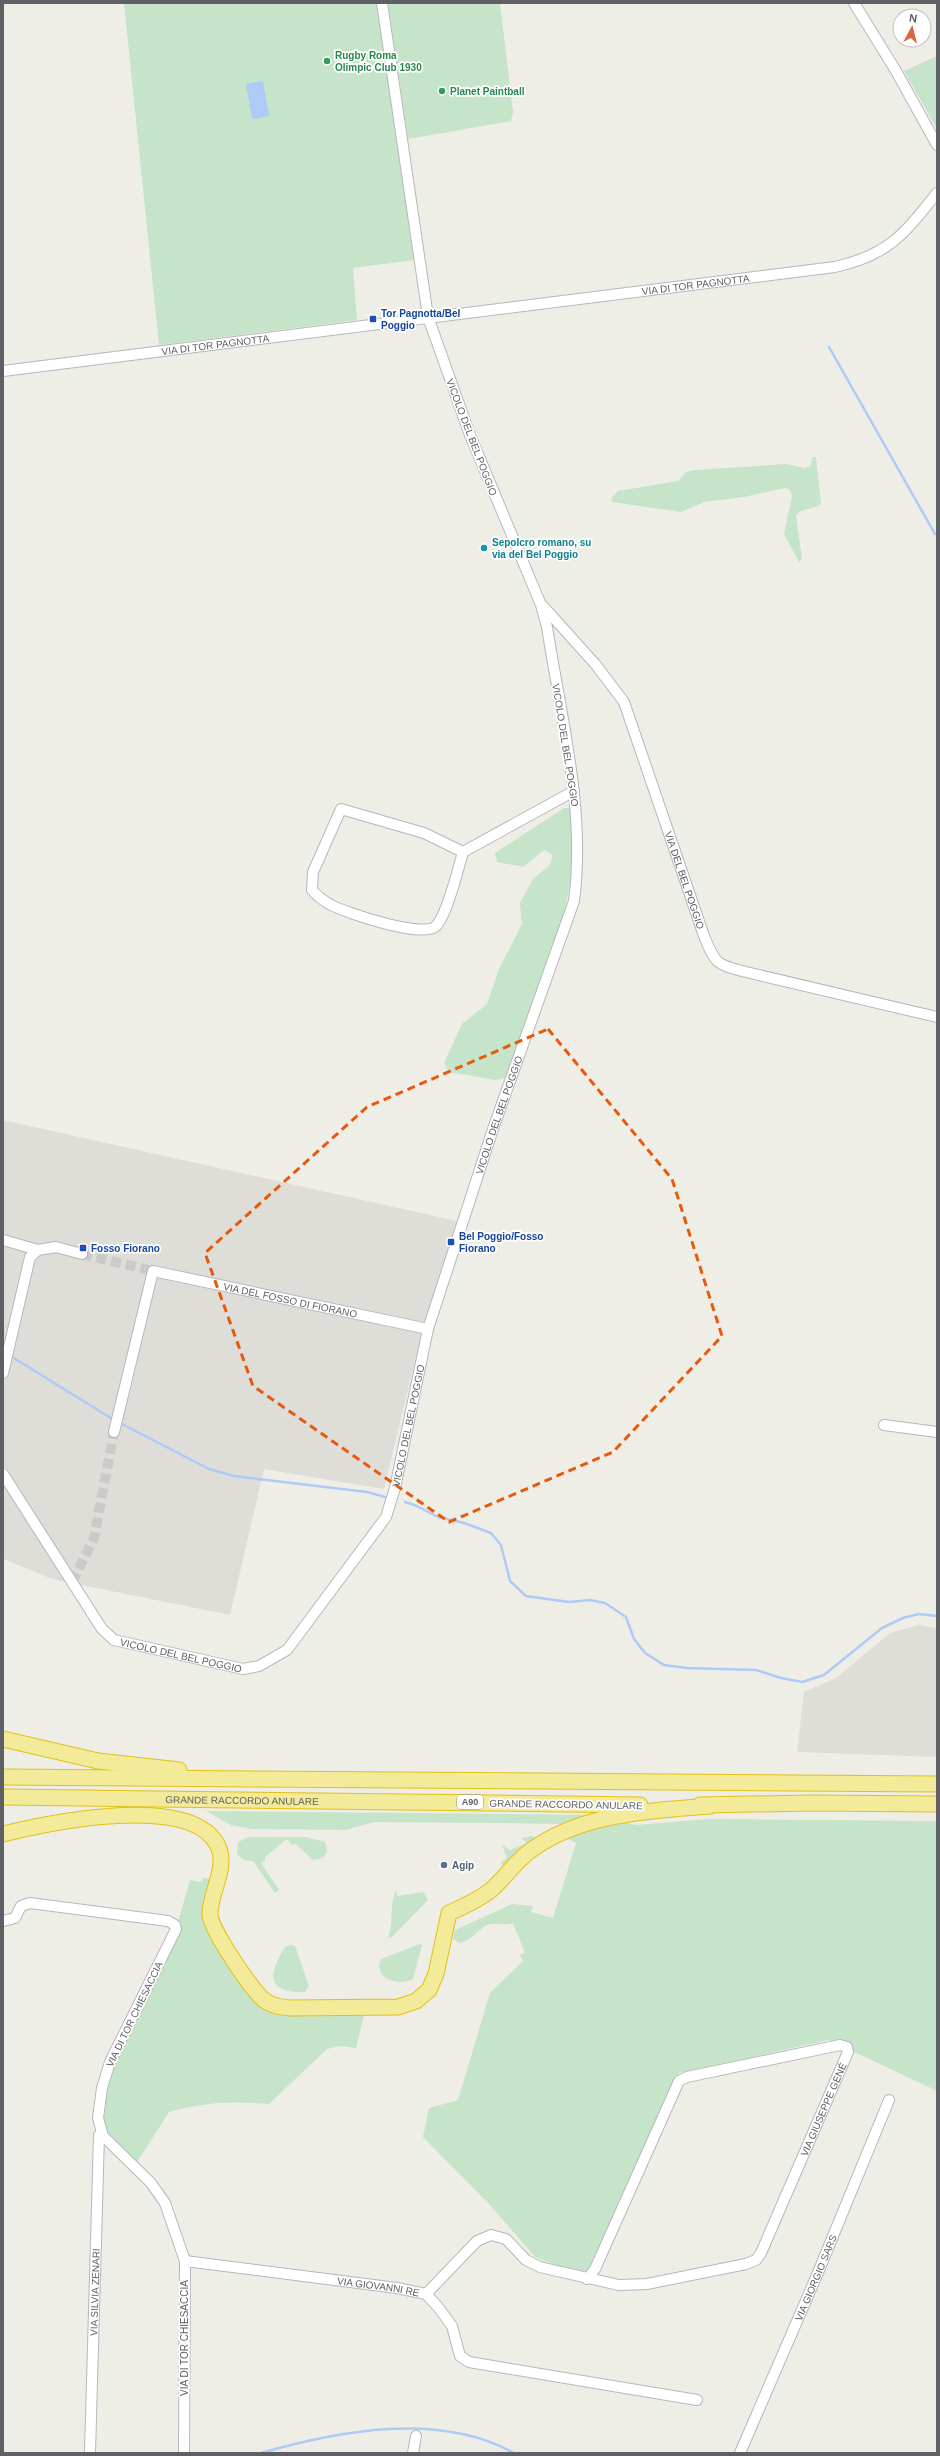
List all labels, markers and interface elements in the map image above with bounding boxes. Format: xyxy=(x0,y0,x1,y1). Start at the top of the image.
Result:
north arrow xyxy=(892,8,932,48)
text: N xyxy=(909,12,918,25)
place label: Rugby Roma Olimpic Club 1930 xyxy=(335,50,422,73)
marker: Rugby Roma Olimpic Club 1930 xyxy=(322,56,332,66)
marker: Planet Paintball xyxy=(437,86,447,96)
place label: Planet Paintball xyxy=(450,86,525,97)
street label: VIA DI TOR PAGNOTTA xyxy=(641,273,750,297)
place label: Tor Pagnotta/Bel Poggio xyxy=(381,308,460,331)
marker: Tor Pagnotta/Bel Poggio xyxy=(368,314,378,324)
street label: VIA DI TOR PAGNOTTA xyxy=(161,333,270,357)
street label: VICOLO DEL BEL POGGIO xyxy=(444,377,499,497)
place label: Sepolcro romano, su via del Bel Poggio xyxy=(492,537,591,560)
marker: Sepolcro romano, su via del Bel Poggio xyxy=(479,543,489,553)
street label: VICOLO DEL BEL POGGIO xyxy=(550,683,581,808)
street label: VIA DEL BEL POGGIO xyxy=(663,830,706,931)
street label: VICOLO DEL BEL POGGIO xyxy=(474,1054,525,1176)
place label: Bel Poggio/Fosso Fiorano xyxy=(459,1231,543,1254)
marker: Bel Poggio/Fosso Fiorano xyxy=(446,1237,456,1247)
marker: Fosso Fiorano xyxy=(78,1243,88,1253)
place label: Fosso Fiorano xyxy=(91,1243,160,1254)
street label: VIA DEL FOSSO DI FIORANO xyxy=(222,1281,358,1320)
street label: VICOLO DEL BEL POGGIO xyxy=(390,1363,427,1488)
street label: VICOLO DEL BEL POGGIO xyxy=(119,1637,243,1675)
street label: GRANDE RACCORDO ANULARE xyxy=(165,1794,319,1807)
road number: A90 xyxy=(457,1795,483,1809)
street label: GRANDE RACCORDO ANULARE xyxy=(489,1798,643,1811)
marker: Agip xyxy=(439,1860,449,1870)
place label: Agip xyxy=(452,1860,474,1871)
street label: VIA DI TOR CHIESACCIA xyxy=(104,1959,165,2069)
street label: VIA GIUSEPPE GENÉ xyxy=(799,2060,849,2158)
street label: VIA GIORGIO SARS xyxy=(793,2233,839,2322)
street label: VIA SILVIA ZENARI xyxy=(88,2248,102,2336)
street label: VIA GIOVANNI RE xyxy=(336,2275,421,2299)
street label: VIA DI TOR CHIESACCIA xyxy=(179,2280,190,2396)

